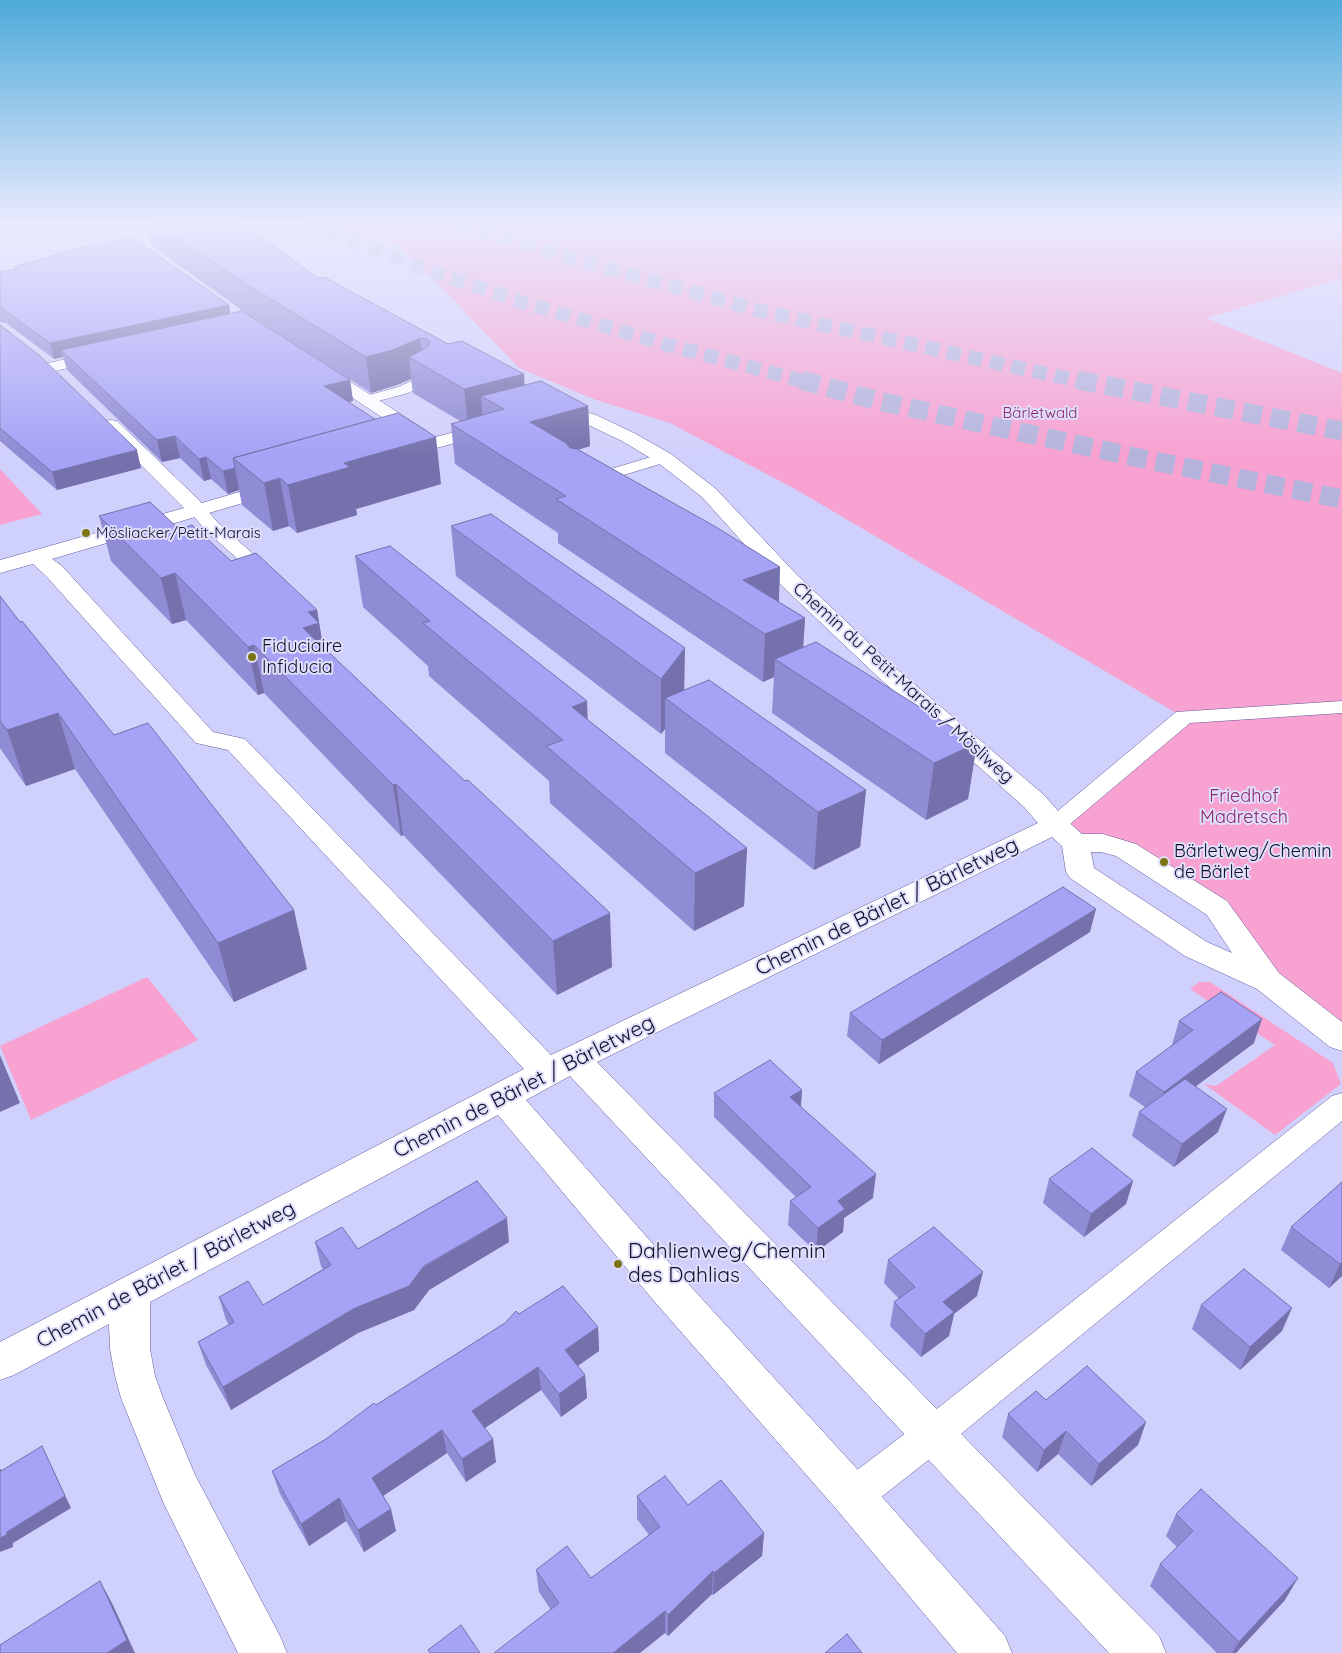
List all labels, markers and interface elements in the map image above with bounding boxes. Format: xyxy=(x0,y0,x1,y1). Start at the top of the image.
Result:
park label: Bärletwald xyxy=(1003,404,1077,422)
place label: Mösliacker/Petit-Marais xyxy=(96,524,261,542)
marker: Mösliacker/Petit-Marais xyxy=(80,527,92,539)
street label: Chemin du Petit-Marais / Mösliweg xyxy=(788,578,1018,788)
place label: Fiduciaire Infiducia xyxy=(262,636,342,679)
marker: Fiduciaire Infiducia xyxy=(246,651,258,663)
park label: Friedhof Madretsch xyxy=(1200,786,1288,829)
street label: Chemin de Bärlet / Bärletweg xyxy=(751,832,1023,982)
place label: Bärletweg/Chemin de Bärlet xyxy=(1174,841,1332,884)
marker: Bärletweg/Chemin de Bärlet xyxy=(1158,856,1170,868)
street label: Chemin de Bärlet / Bärletweg xyxy=(389,1010,659,1164)
street label: Chemin de Bärlet / Bärletweg xyxy=(32,1196,300,1354)
place label: Dahlienweg/Chemin des Dahlias xyxy=(628,1239,826,1289)
marker: Dahlienweg/Chemin des Dahlias xyxy=(612,1258,624,1270)

